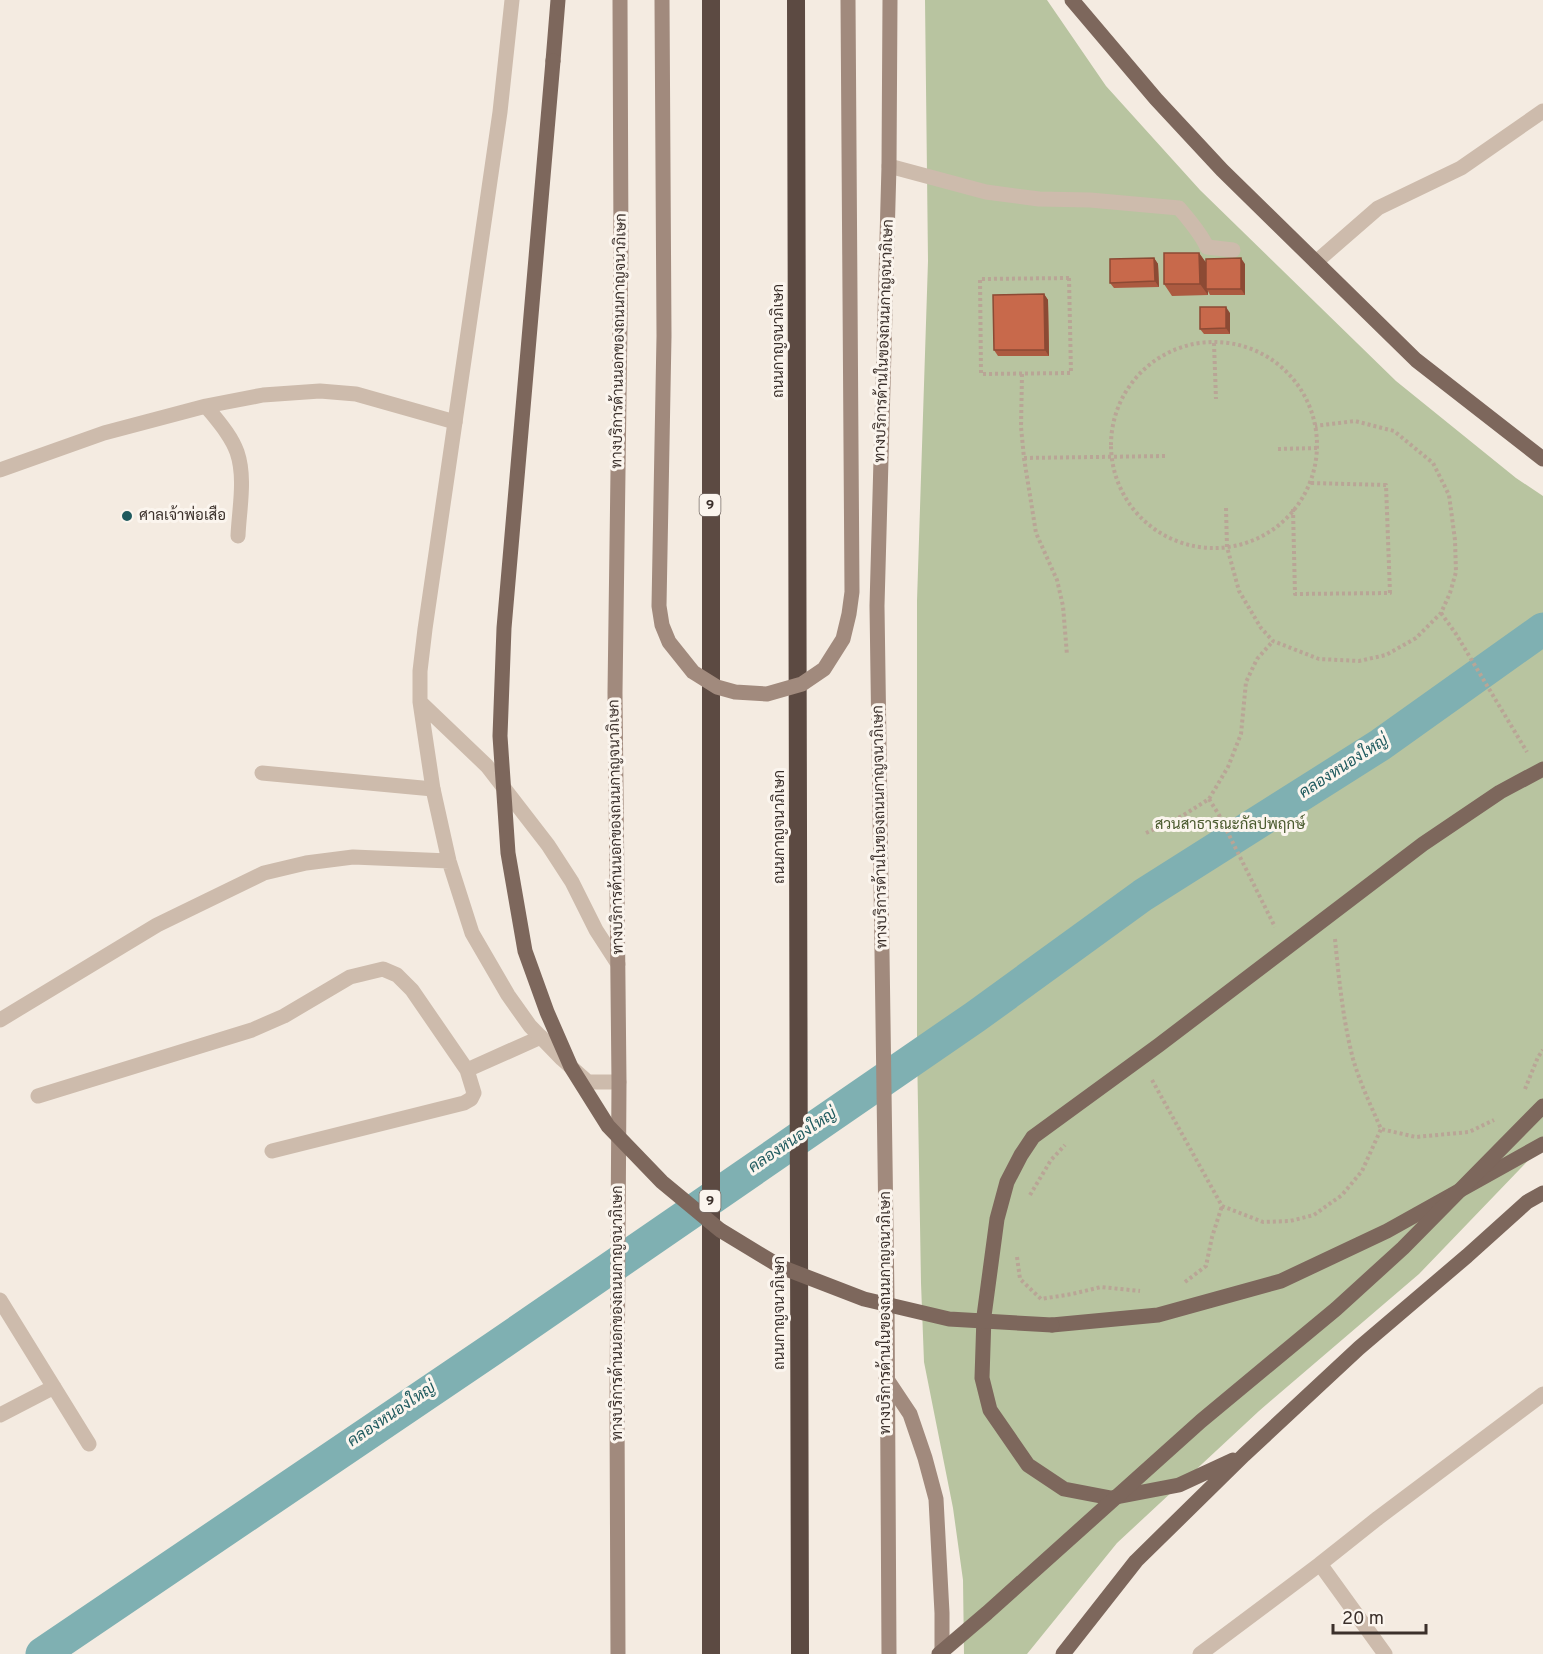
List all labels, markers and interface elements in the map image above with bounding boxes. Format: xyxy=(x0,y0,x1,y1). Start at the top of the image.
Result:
street label: ทางบริการด้านนอกของถนนกาญจนาภิเษก xyxy=(606,213,632,469)
street label: ทางบริการด้านในของถนนกาญจนาภิเษก xyxy=(869,219,899,463)
street label: ถนนกาญจนาภิเษก xyxy=(769,284,789,398)
road number: 9 xyxy=(700,494,720,516)
place label: ศาลเจ้าพ่อเสือ xyxy=(139,505,226,526)
marker: ศาลเจ้าพ่อเสือ xyxy=(120,509,134,523)
street label: ทางบริการด้านนอกของถนนกาญจนาภิเษก xyxy=(603,699,629,955)
street label: ทางบริการด้านในของถนนกาญจนาภิเษก xyxy=(867,705,893,949)
water label: คลองหนองใหญ่ xyxy=(1294,728,1393,803)
street label: ถนนกาญจนาภิเษก xyxy=(770,770,790,884)
park label: สวนสาธารณะกัลปพฤกษ์ xyxy=(1155,814,1306,835)
water label: คลองหนองใหญ่ xyxy=(743,1101,842,1178)
street label: ทางบริการด้านนอกของถนนกาญจนาภิเษก xyxy=(607,1185,628,1441)
road number: 9 xyxy=(700,1190,720,1212)
street label: ทางบริการด้านในของถนนกาญจนาภิเษก xyxy=(875,1191,896,1435)
street label: ถนนกาญจนาภิเษก xyxy=(770,1256,790,1370)
water label: คลองหนองใหญ่ xyxy=(342,1375,441,1452)
scale bar xyxy=(1333,1597,1426,1635)
text: 20 m xyxy=(1342,1608,1384,1631)

